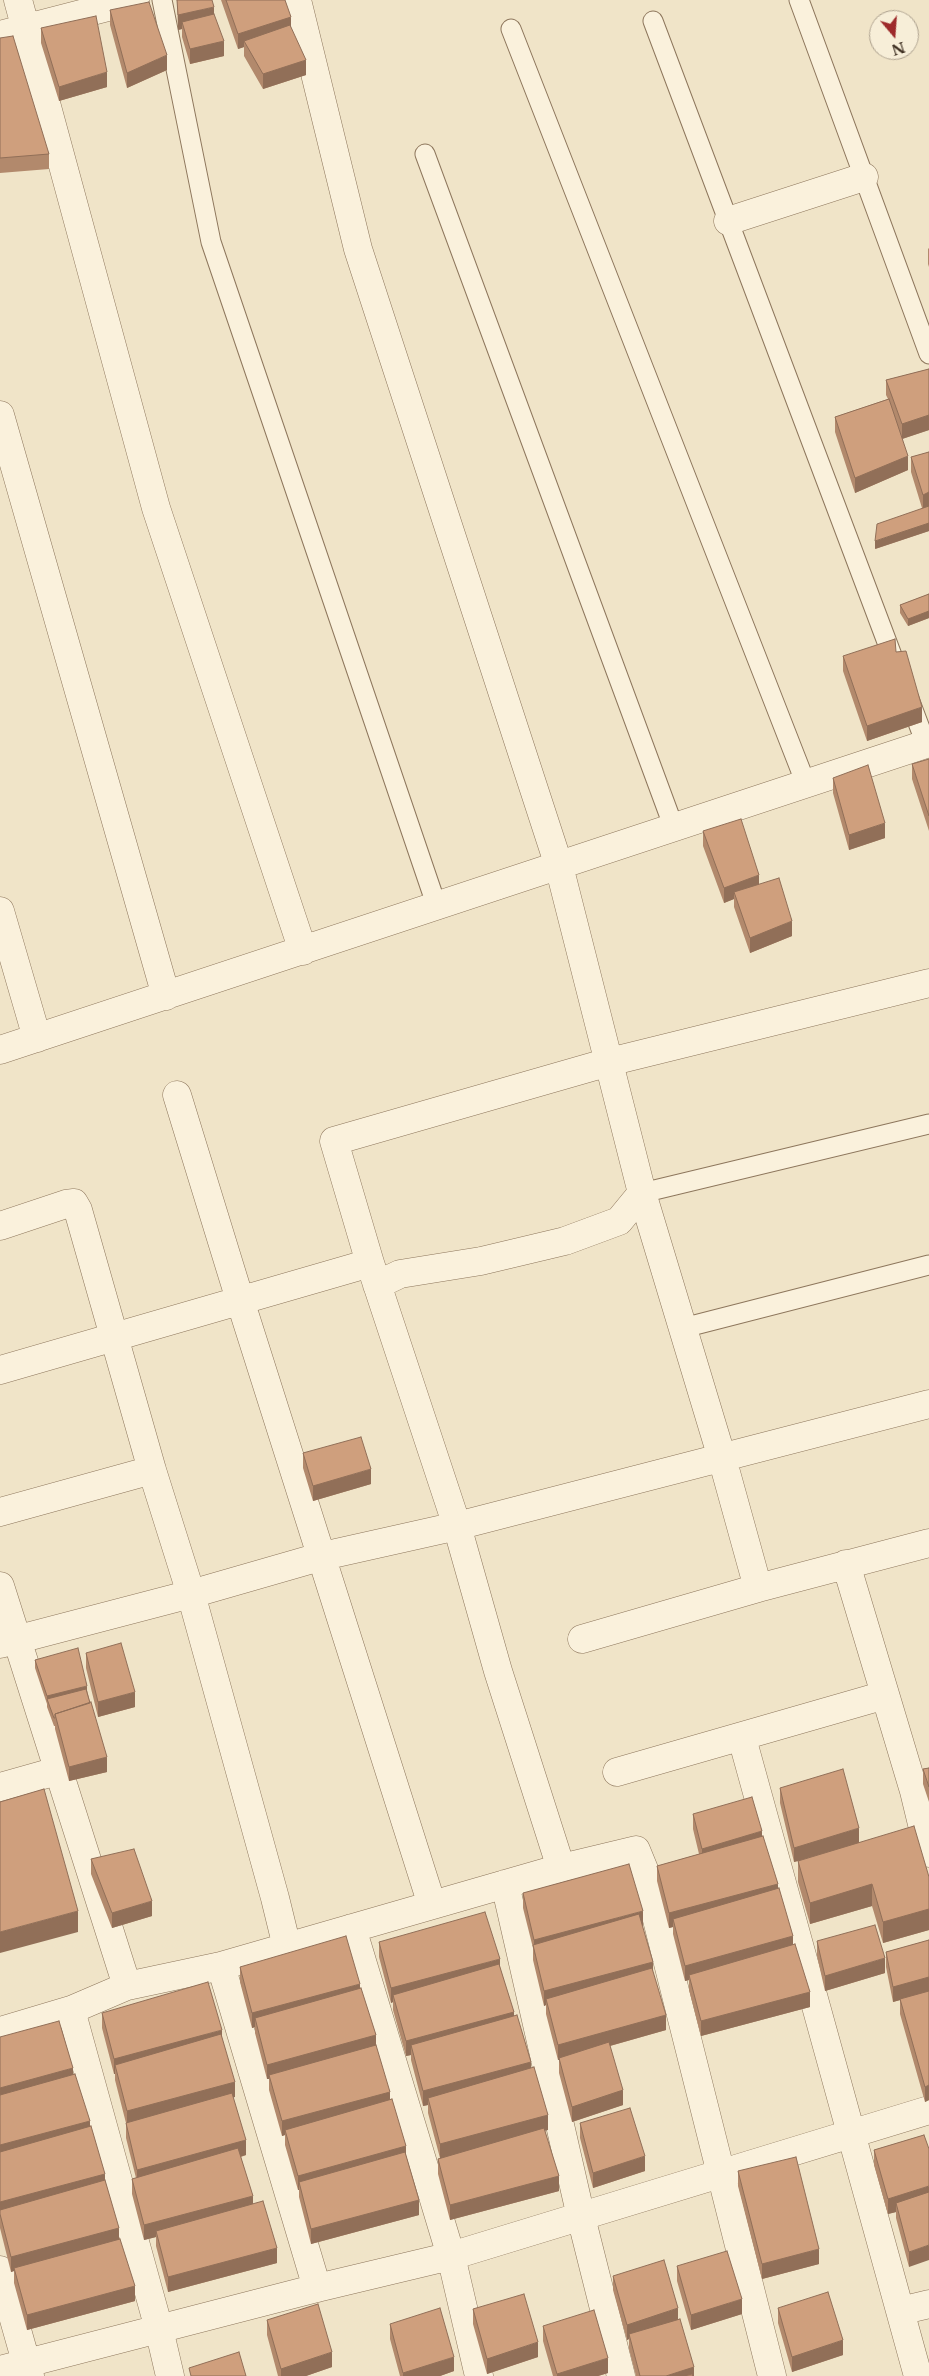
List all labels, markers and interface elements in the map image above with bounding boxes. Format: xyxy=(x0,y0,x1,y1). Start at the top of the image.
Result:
north arrow xyxy=(869,10,919,60)
text: N xyxy=(889,38,907,59)

